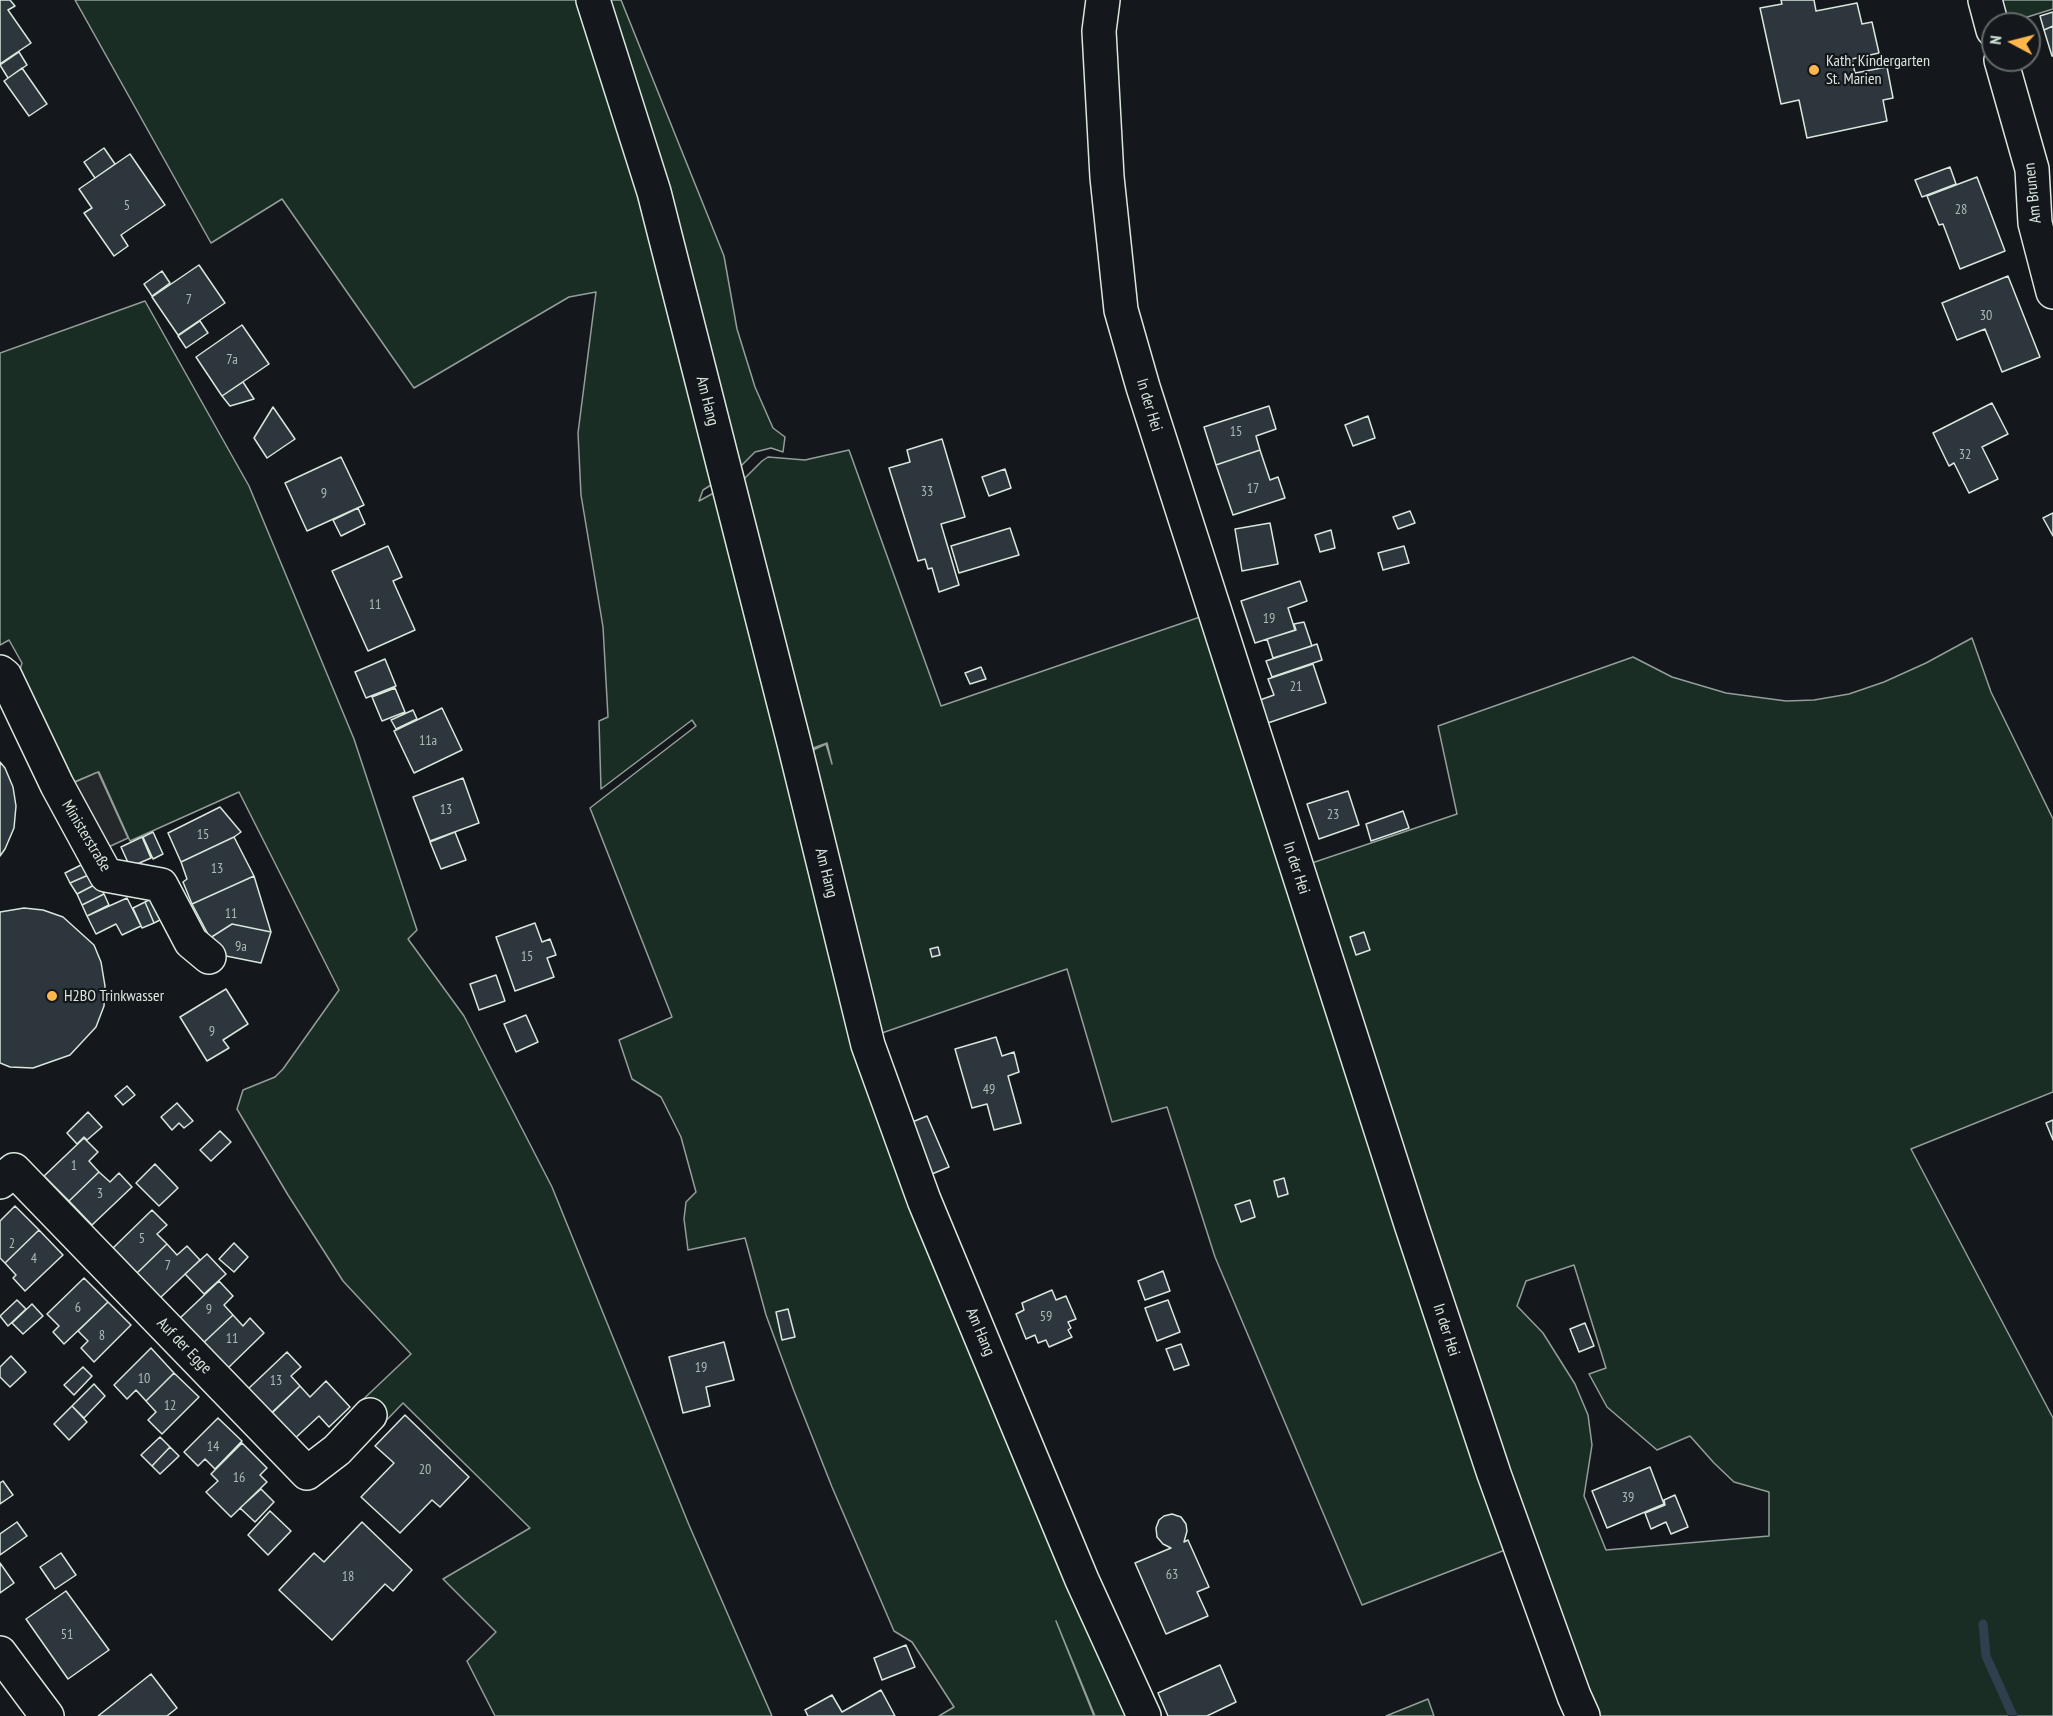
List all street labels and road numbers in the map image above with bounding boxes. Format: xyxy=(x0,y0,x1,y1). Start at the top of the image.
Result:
street label: Am Brunen xyxy=(2020,162,2046,224)
street label: Am Hang xyxy=(692,374,722,428)
street label: In der Hei xyxy=(1132,376,1166,434)
street label: Ministerstraße xyxy=(57,797,115,875)
street label: In der Hei xyxy=(1279,839,1313,897)
street label: Am Hang xyxy=(811,846,841,900)
street label: In der Hei xyxy=(1429,1301,1463,1359)
street label: Am Hang xyxy=(961,1305,999,1359)
street label: Auf der Egge xyxy=(153,1314,215,1378)

